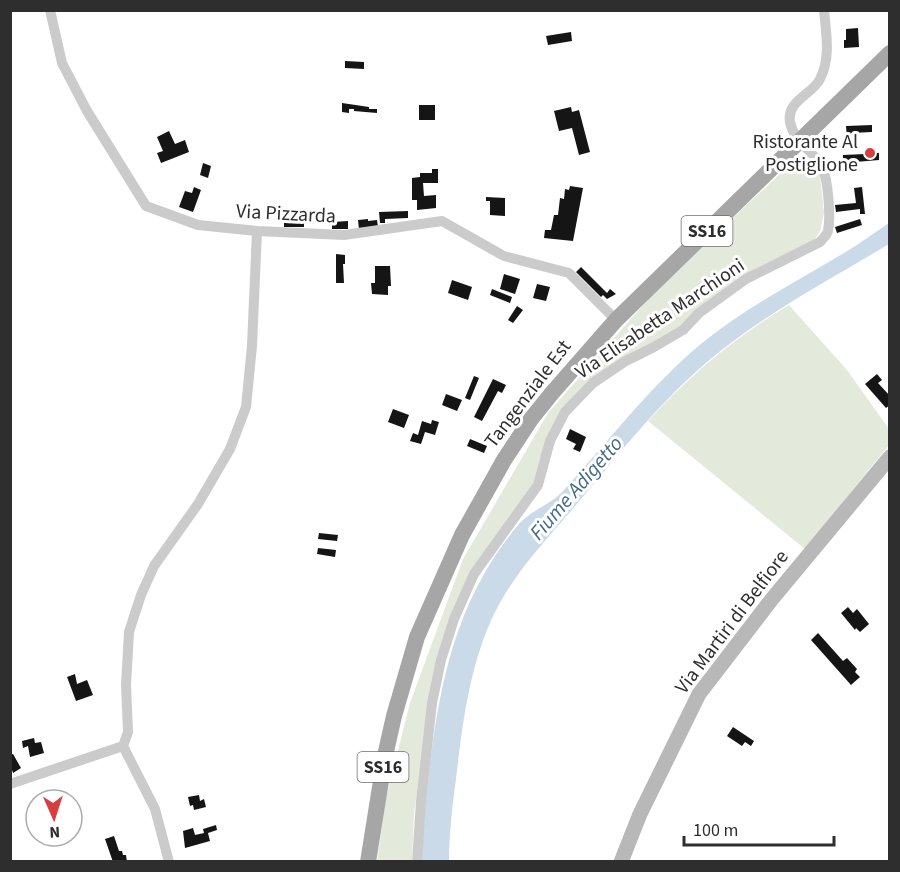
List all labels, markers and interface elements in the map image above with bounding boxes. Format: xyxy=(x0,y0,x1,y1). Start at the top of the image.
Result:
place label: Ristorante Al Postiglione xyxy=(753,128,858,179)
marker: Ristorante Al Postiglione xyxy=(863,146,877,160)
street label: Via Pizzarda xyxy=(235,197,337,231)
road number: SS16 xyxy=(682,216,732,246)
street label: Via Elisabetta Marchioni xyxy=(570,252,750,386)
street label: Tangenziale Est xyxy=(478,334,578,454)
water label: Fiume Adigetto xyxy=(522,430,630,546)
street label: Via Martiri di Belfiore xyxy=(669,544,795,700)
road number: SS16 xyxy=(358,752,409,782)
north arrow xyxy=(24,788,84,848)
scale bar xyxy=(684,809,834,847)
text: 100 m xyxy=(693,818,738,843)
text: N xyxy=(49,821,61,843)

